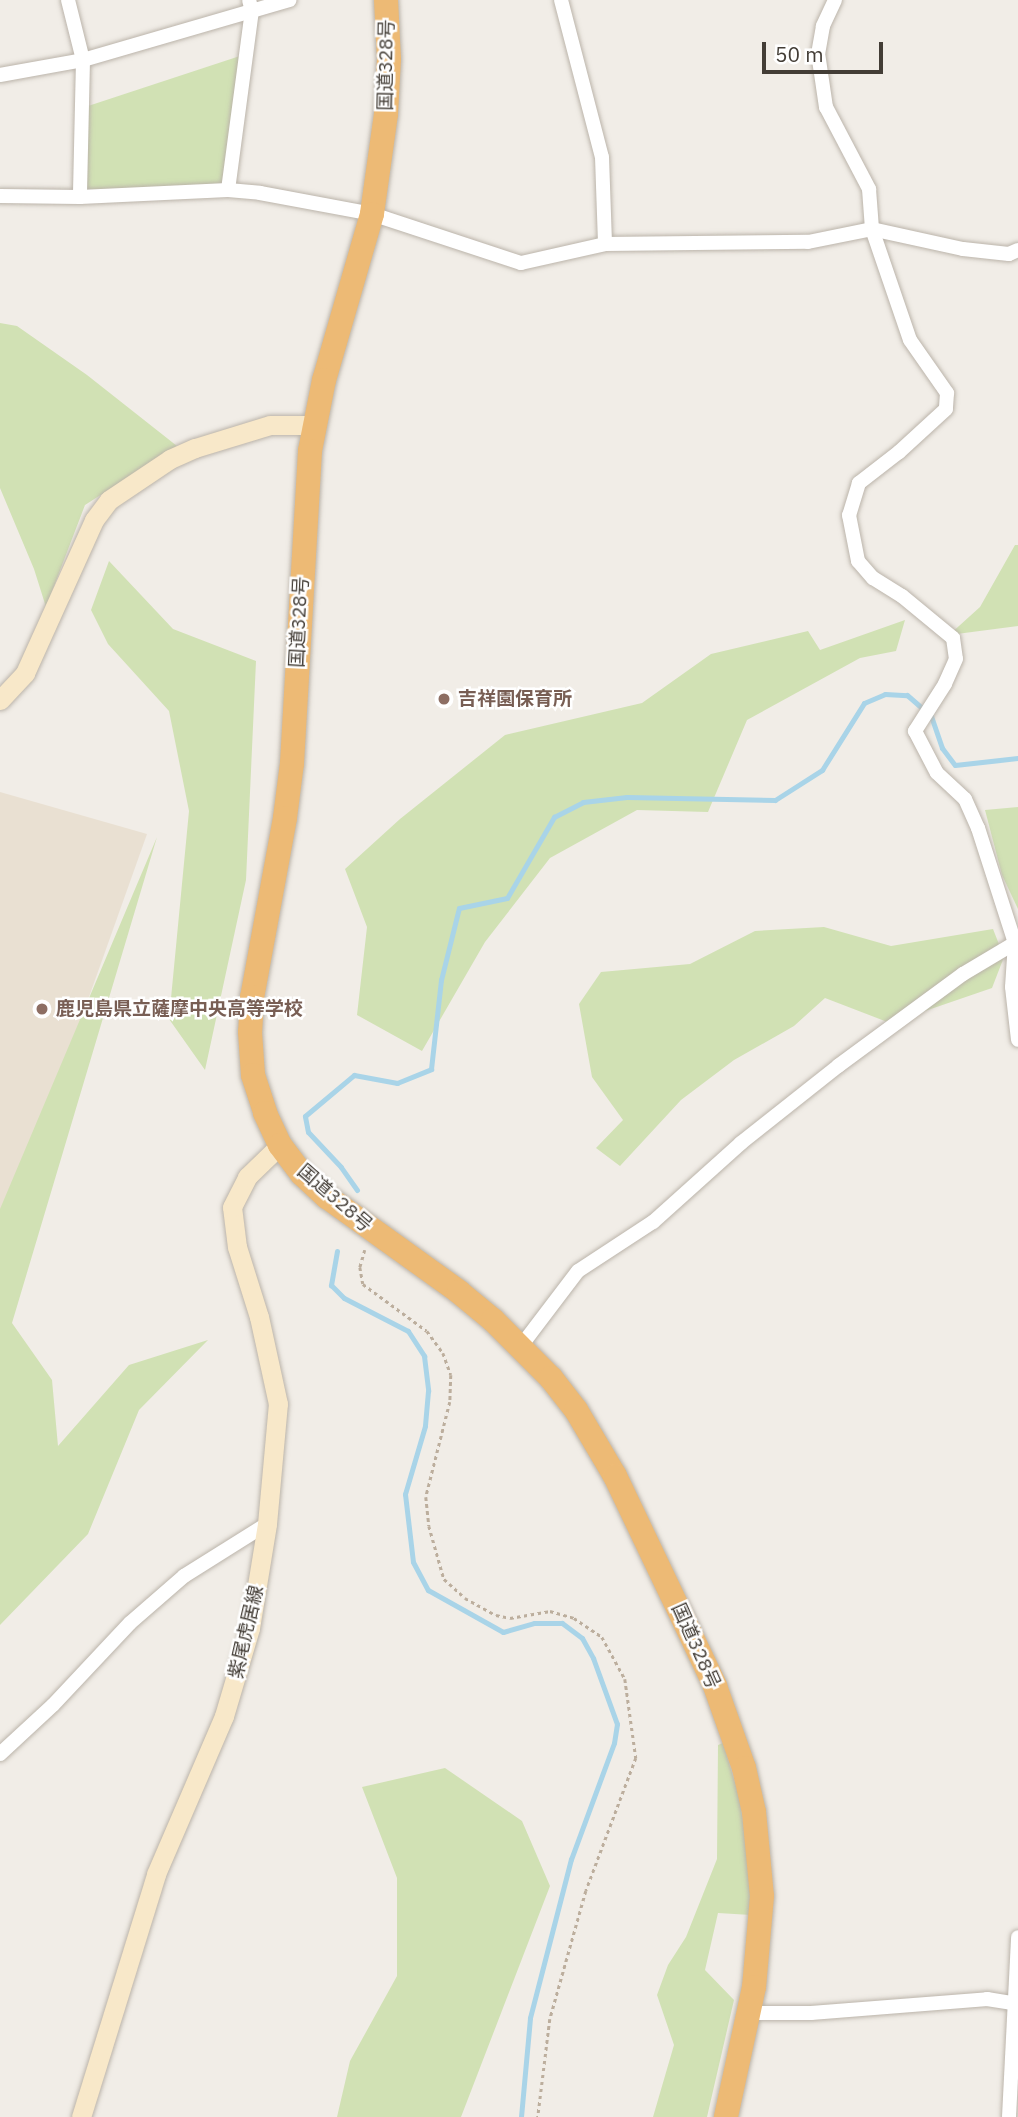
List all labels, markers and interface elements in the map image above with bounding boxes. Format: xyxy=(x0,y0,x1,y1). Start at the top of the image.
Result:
street label: 国道328号 xyxy=(374,19,398,111)
scale bar xyxy=(766,28,887,72)
text: 50 m xyxy=(775,40,824,68)
street label: 国道328号 xyxy=(285,576,313,668)
place label: 吉祥園保育所 xyxy=(458,688,572,710)
marker: 吉祥園保育所 xyxy=(436,691,452,707)
place label: 鹿児島県立薩摩中央高等学校 xyxy=(56,998,303,1020)
marker: 鹿児島県立薩摩中央高等学校 xyxy=(34,1001,50,1017)
street label: 国道328号 xyxy=(293,1159,377,1237)
street label: 紫尾虎居線 xyxy=(224,1583,268,1681)
street label: 国道328号 xyxy=(667,1600,725,1692)

